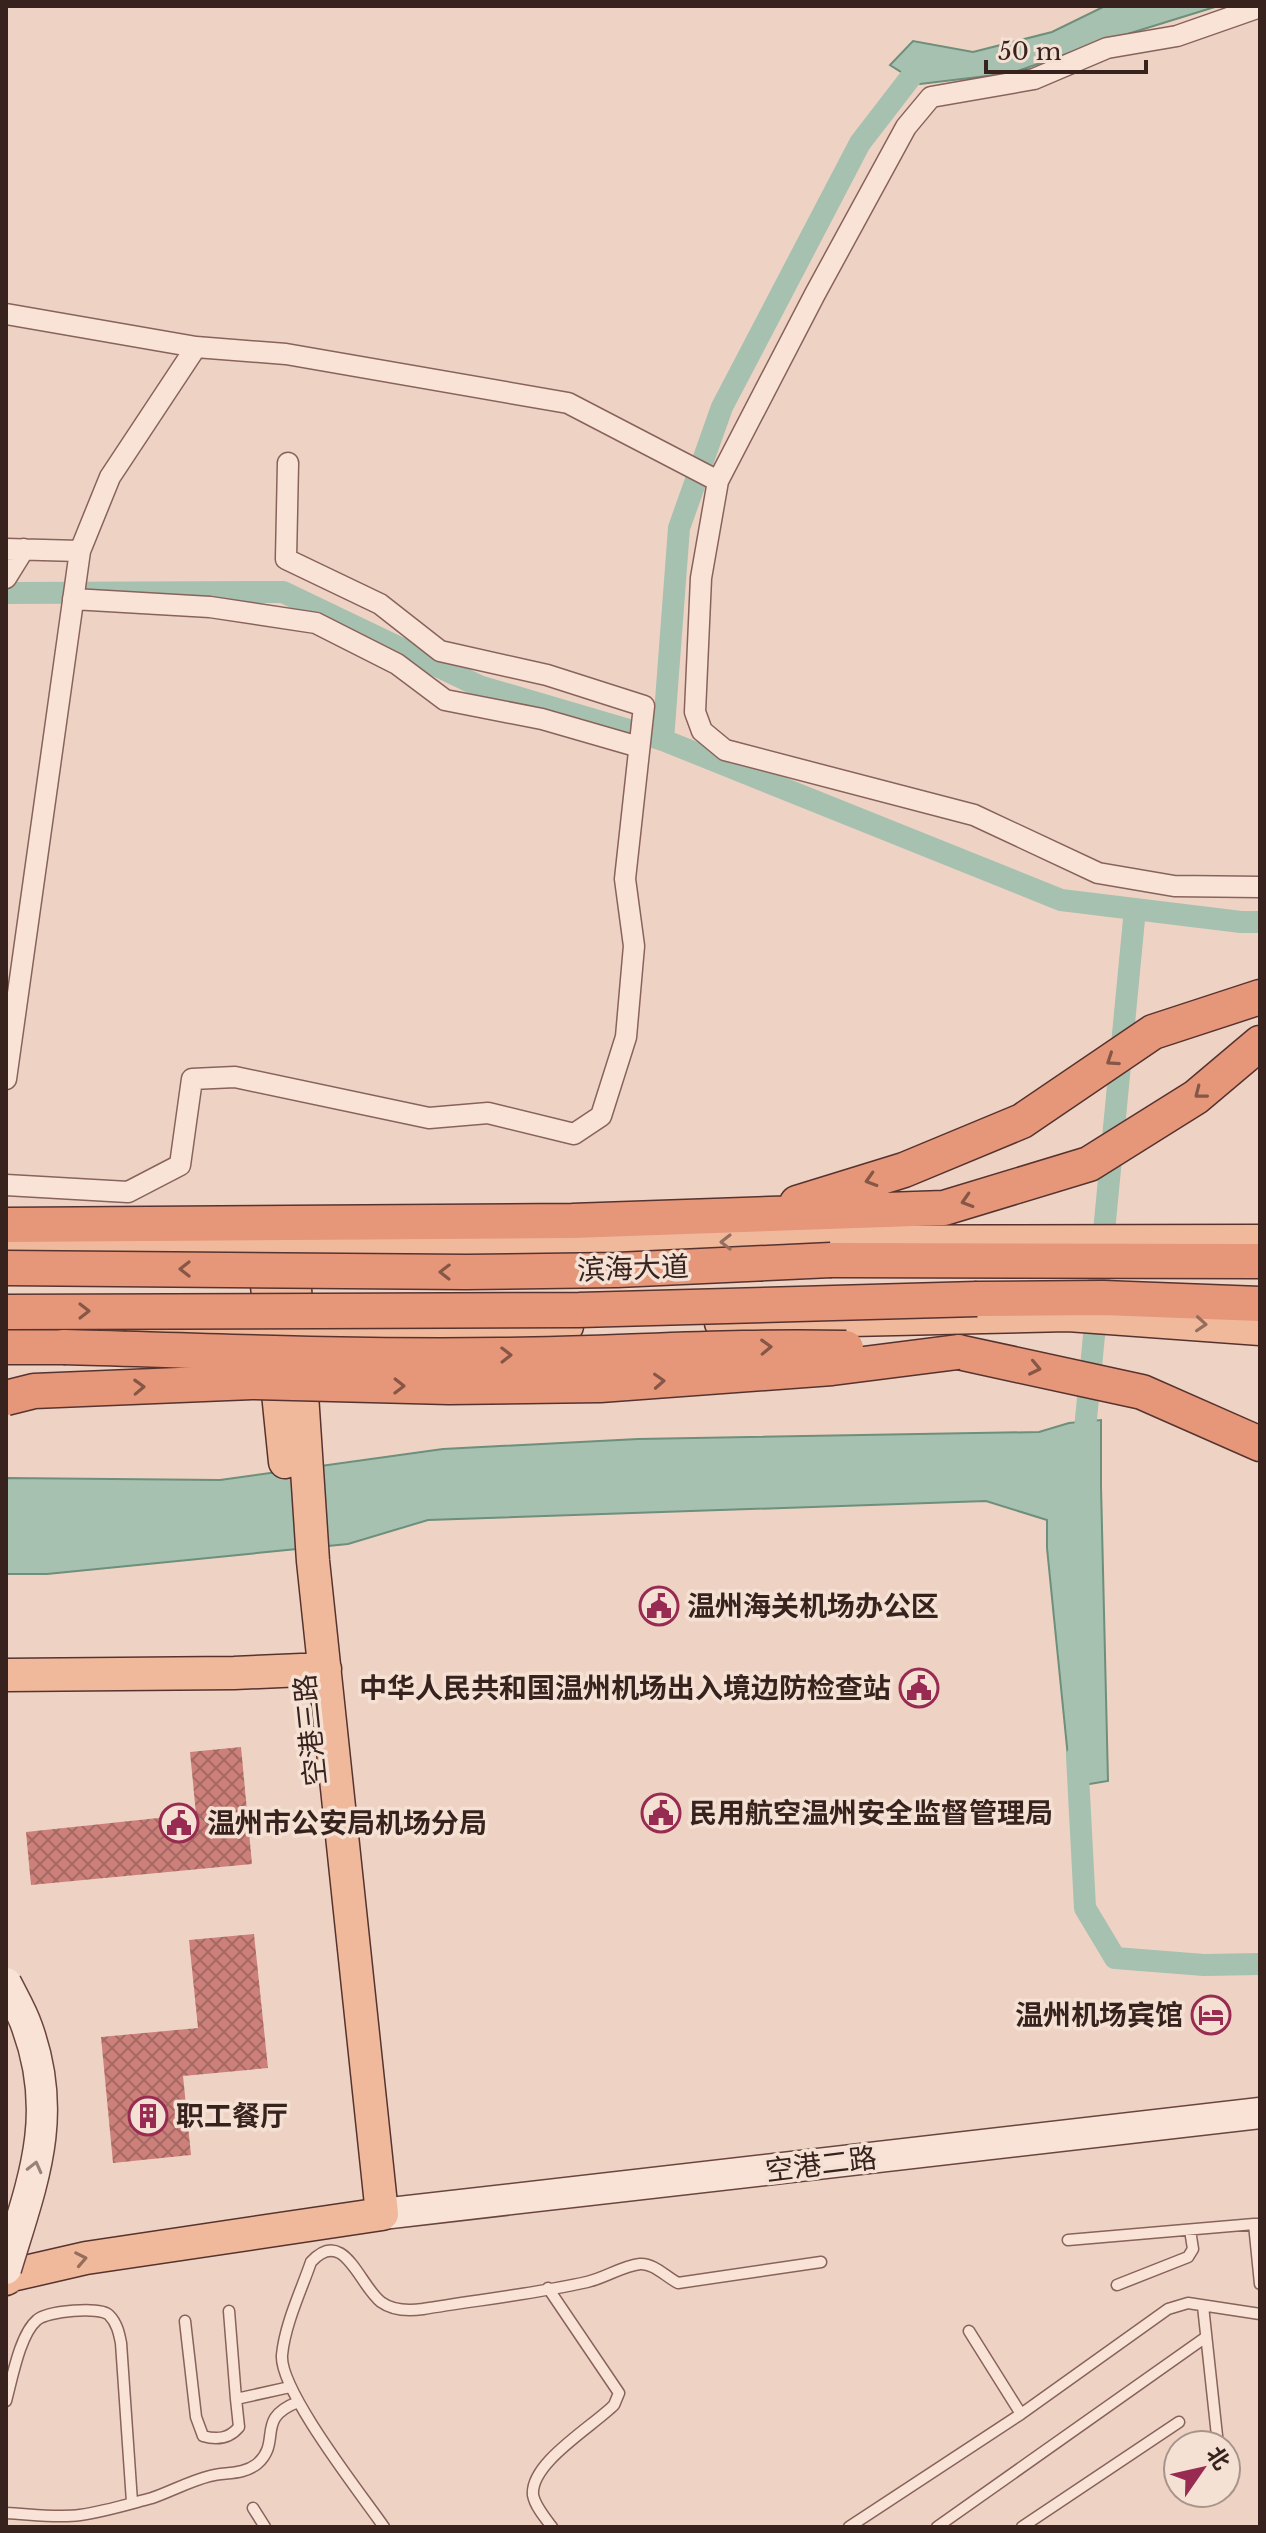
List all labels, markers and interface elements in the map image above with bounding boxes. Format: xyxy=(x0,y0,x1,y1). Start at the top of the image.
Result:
scale bar xyxy=(986,24,1146,74)
text: 50 m xyxy=(998,37,1062,66)
one-way arrow xyxy=(1107,1050,1121,1065)
one-way arrow xyxy=(1195,1083,1209,1098)
one-way arrow xyxy=(865,1171,879,1187)
one-way arrow xyxy=(960,1192,974,1208)
one-way arrow xyxy=(719,1233,732,1251)
street label: 滨海大道 xyxy=(576,1249,690,1288)
one-way arrow xyxy=(178,1260,191,1278)
one-way arrow xyxy=(438,1263,451,1281)
one-way arrow xyxy=(78,1303,91,1320)
one-way arrow xyxy=(1195,1315,1208,1332)
one-way arrow xyxy=(760,1339,773,1356)
one-way arrow xyxy=(500,1346,513,1363)
one-way arrow xyxy=(1027,1359,1041,1376)
one-way arrow xyxy=(653,1373,666,1390)
one-way arrow xyxy=(133,1378,146,1395)
one-way arrow xyxy=(393,1378,406,1395)
public building icon: 温州海关机场办公区 xyxy=(638,1585,680,1627)
place label: 温州海关机场办公区 xyxy=(687,1589,939,1624)
public building icon: 中华人民共和国温州机场出入境边防检查站 xyxy=(898,1667,940,1709)
place label: 中华人民共和国温州机场出入境边防检查站 xyxy=(359,1671,891,1706)
street label: 空港三路 xyxy=(287,1672,334,1787)
public building icon: 民用航空温州安全监督管理局 xyxy=(640,1792,682,1834)
place label: 民用航空温州安全监督管理局 xyxy=(689,1796,1053,1831)
public building icon: 温州市公安局机场分局 xyxy=(158,1802,200,1844)
place label: 温州市公安局机场分局 xyxy=(207,1806,487,1841)
hotel icon: 温州机场宾馆 xyxy=(1190,1994,1232,2036)
place label: 温州机场宾馆 xyxy=(1015,1998,1183,2033)
building icon: 职工餐厅 xyxy=(127,2095,169,2137)
place label: 职工餐厅 xyxy=(176,2099,288,2134)
street label: 空港二路 xyxy=(763,2140,879,2189)
one-way arrow xyxy=(26,2160,43,2174)
one-way arrow xyxy=(74,2252,88,2269)
north arrow xyxy=(1162,2429,1242,2509)
text: 北 xyxy=(1201,2441,1236,2475)

